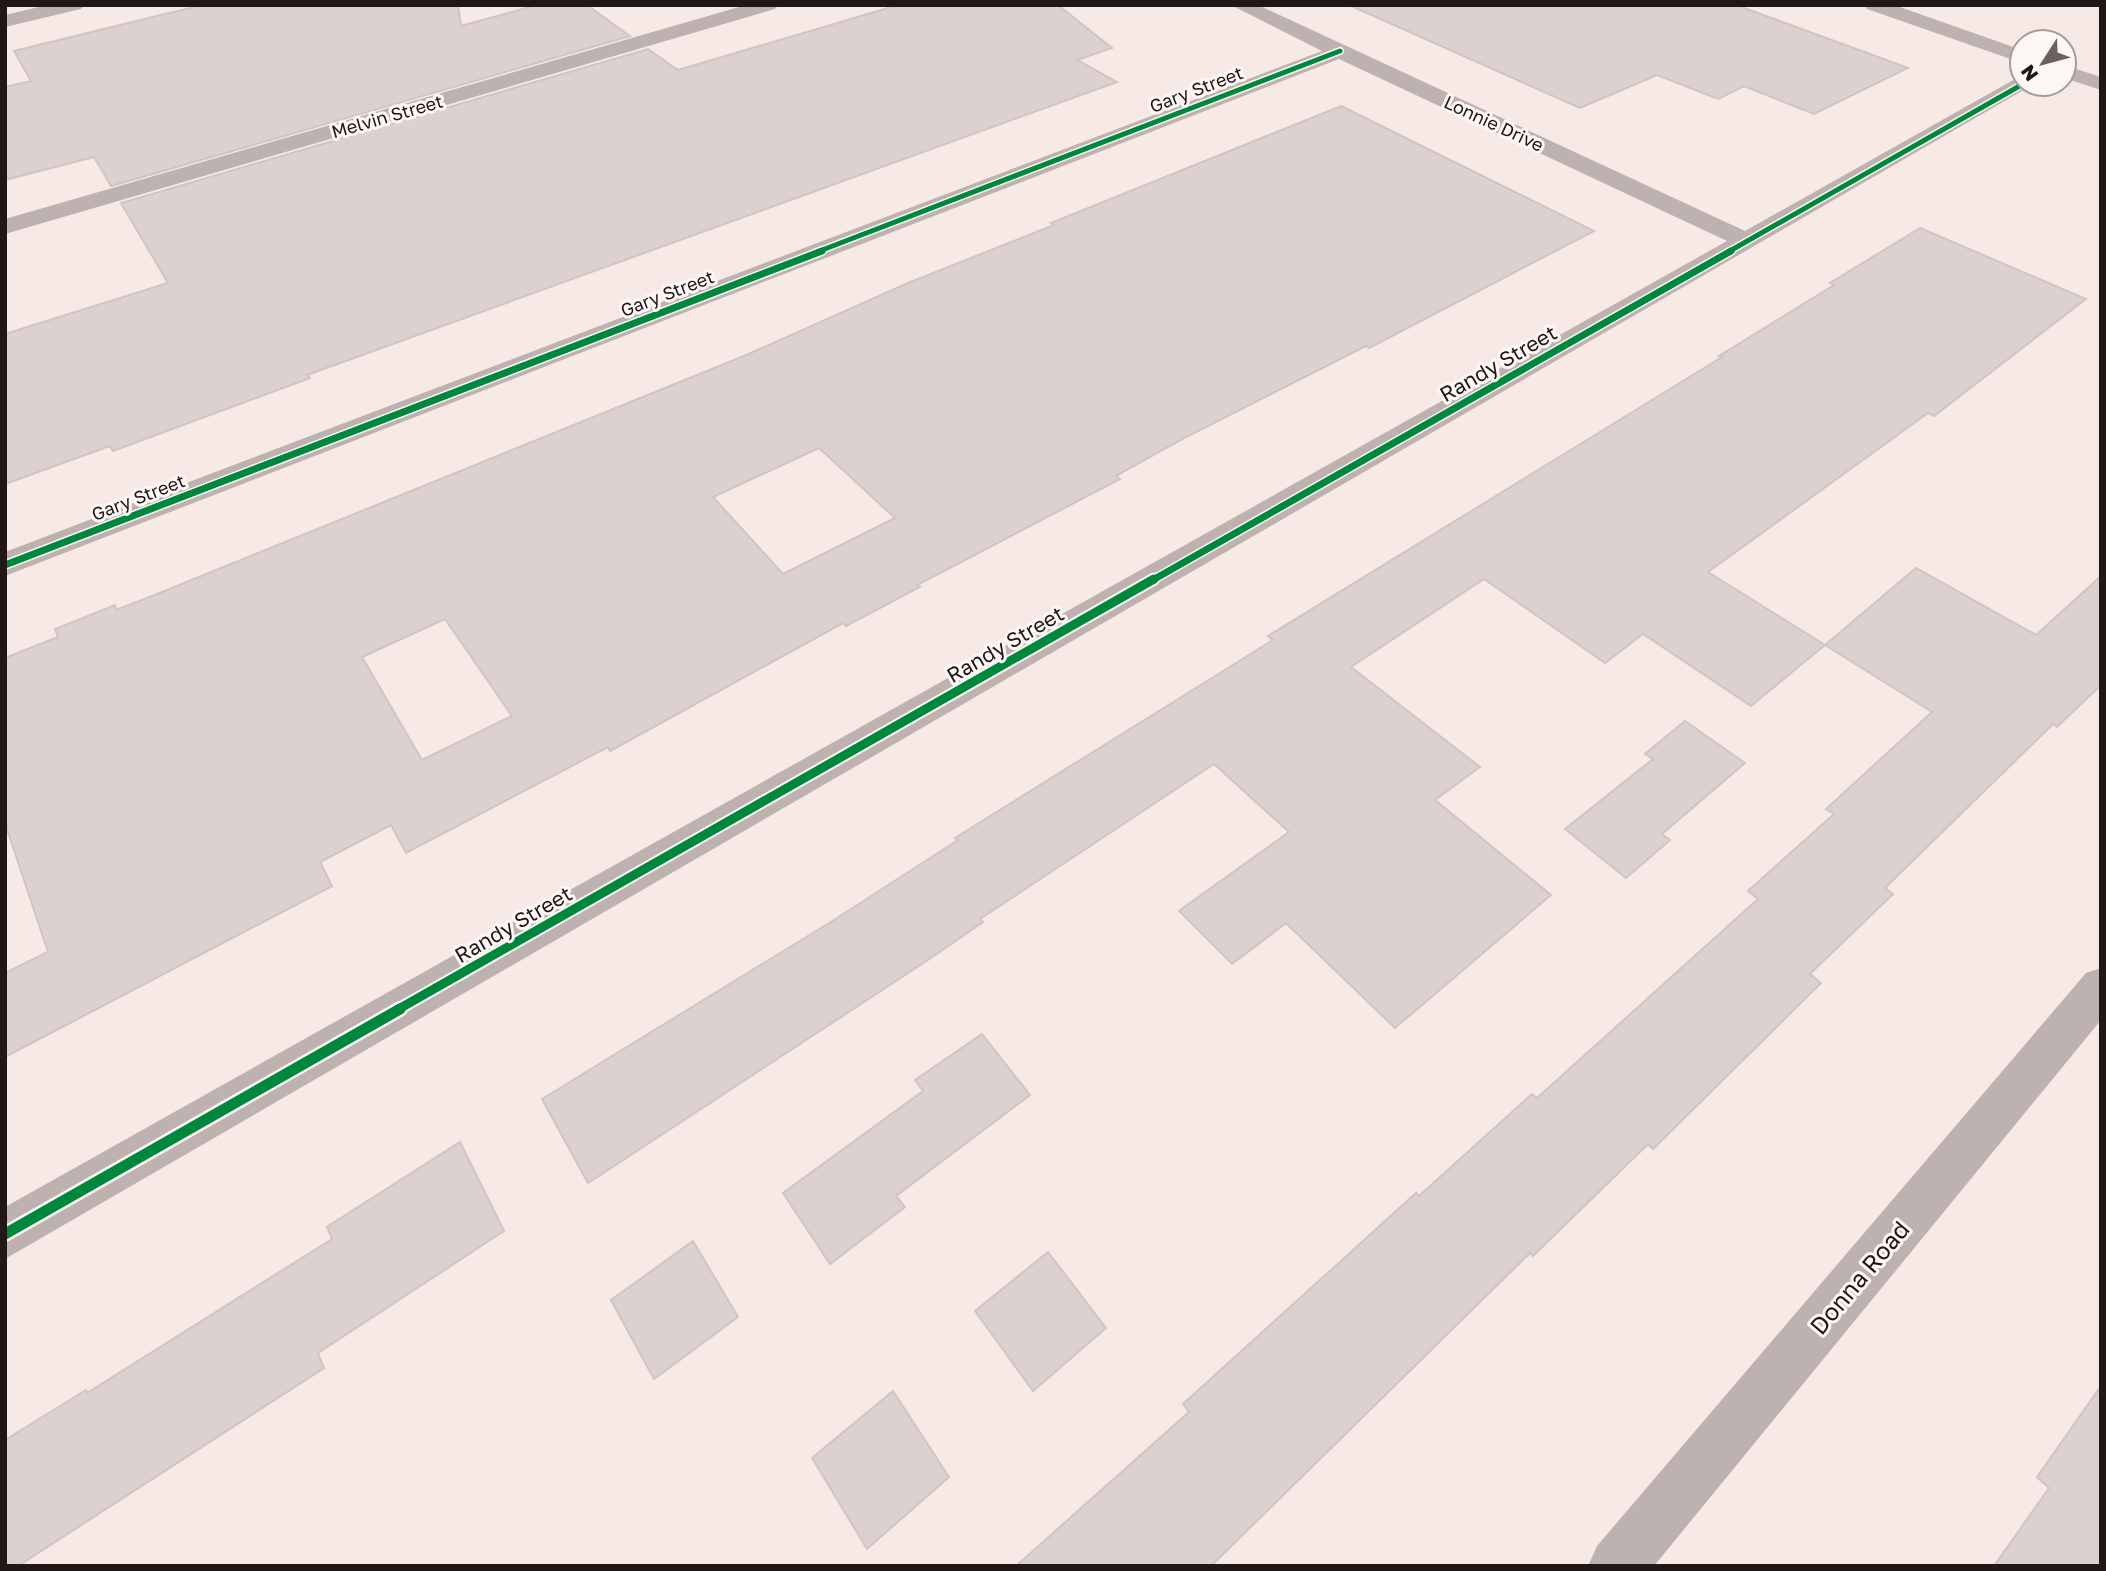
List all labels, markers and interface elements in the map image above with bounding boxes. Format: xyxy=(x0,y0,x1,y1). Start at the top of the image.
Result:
north arrow xyxy=(2008,28,2078,98)
street label: Gary Street xyxy=(1146,61,1246,117)
text: N xyxy=(2015,61,2042,86)
street label: Melvin Street xyxy=(329,90,445,142)
street label: Lonnie Drive xyxy=(1441,90,1547,156)
street label: Gary Street xyxy=(617,265,717,321)
street label: Randy Street xyxy=(1435,319,1561,407)
street label: Gary Street xyxy=(88,469,188,525)
street label: Randy Street xyxy=(942,600,1068,688)
street label: Randy Street xyxy=(450,880,576,968)
street label: Donna Road xyxy=(1803,1214,1915,1340)

